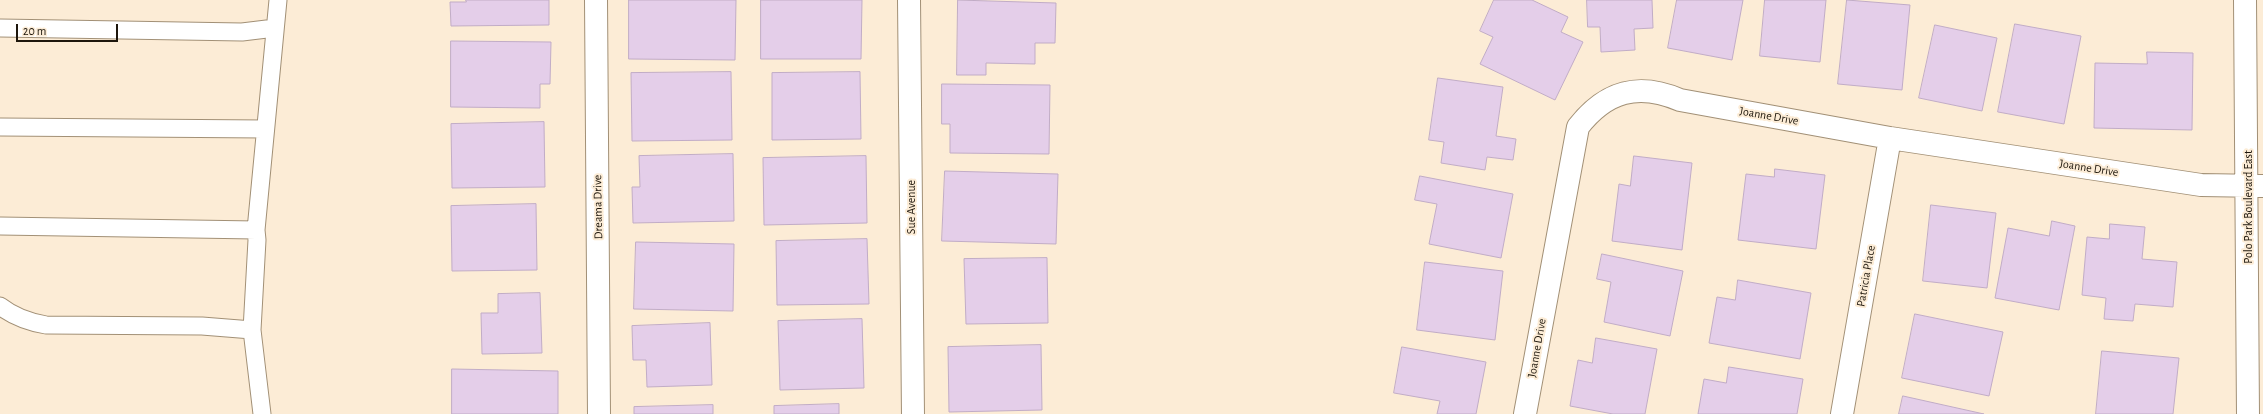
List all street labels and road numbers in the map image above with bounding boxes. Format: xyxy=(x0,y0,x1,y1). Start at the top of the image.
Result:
street label: Joanne Drive xyxy=(1738,104,1800,128)
street label: Polo Park Boulevard East xyxy=(2241,150,2255,264)
street label: Joanne Drive xyxy=(2058,156,2120,180)
street label: Dreama Drive xyxy=(590,175,606,239)
street label: Sue Avenue xyxy=(904,180,918,234)
street label: Patricia Place xyxy=(1854,244,1878,308)
street label: Joanne Drive xyxy=(1525,317,1549,379)

